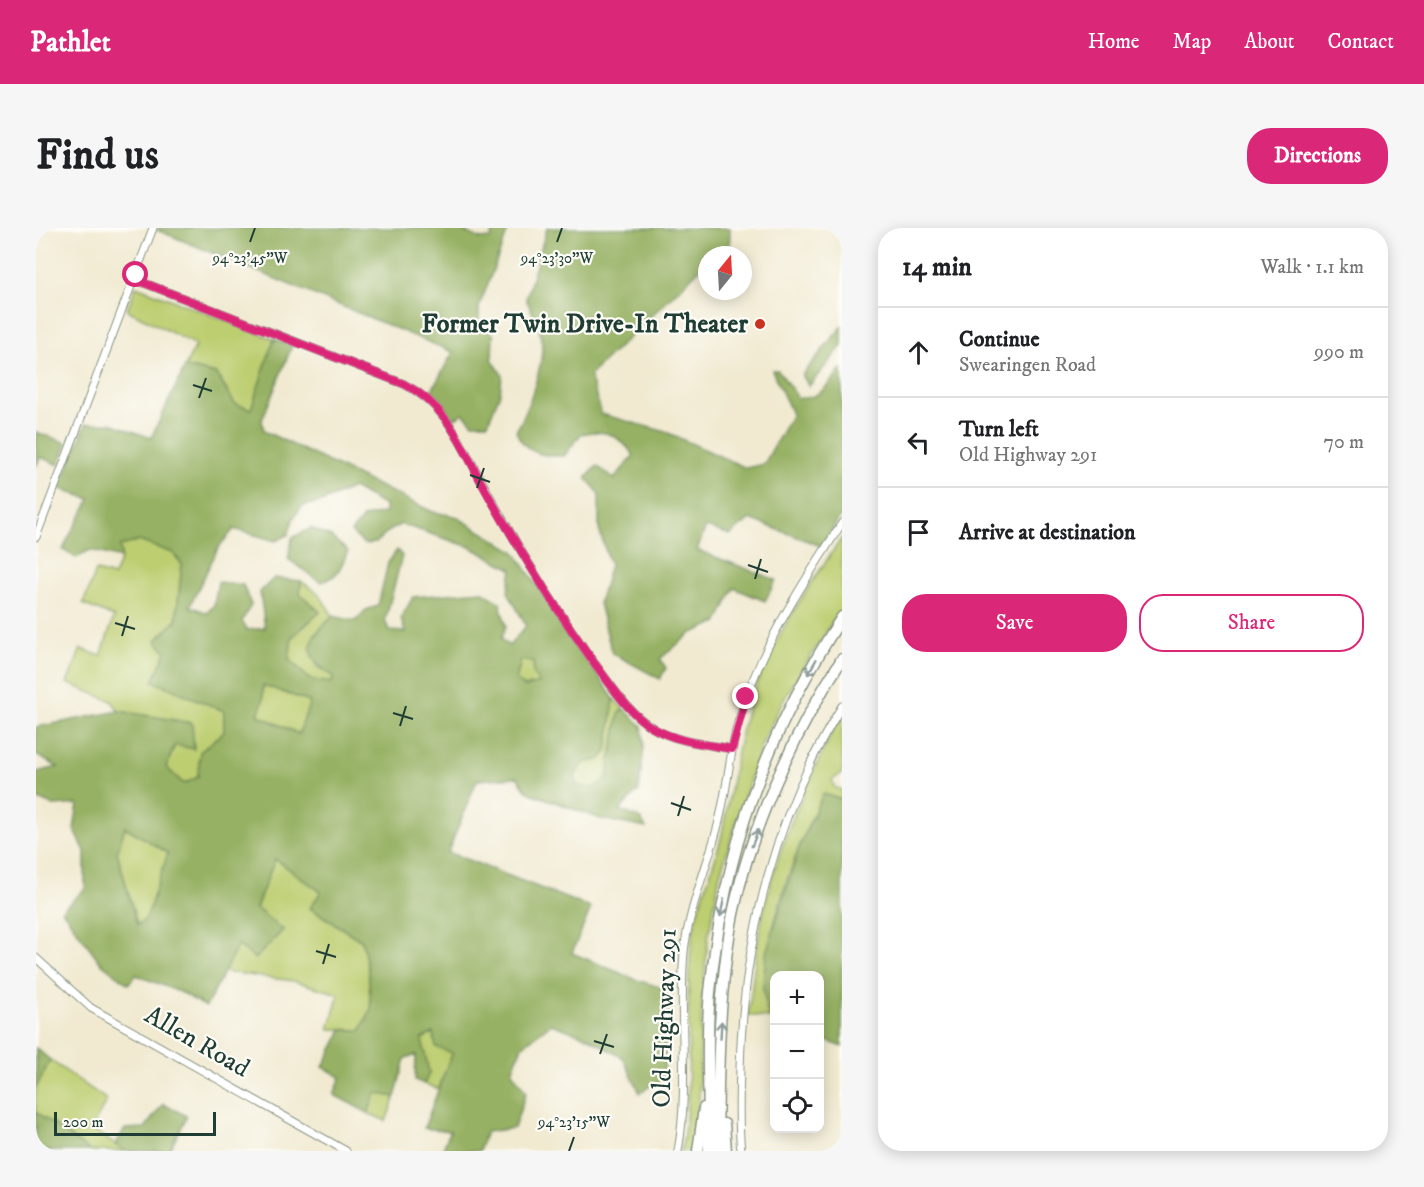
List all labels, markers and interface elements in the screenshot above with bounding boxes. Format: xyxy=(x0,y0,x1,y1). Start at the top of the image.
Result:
text: Pathlet xyxy=(30,25,111,60)
text: Home xyxy=(1088,29,1140,55)
text: Map xyxy=(1173,29,1211,55)
text: About xyxy=(1244,29,1295,55)
text: Contact xyxy=(1328,29,1394,55)
button: Directions xyxy=(1247,128,1388,184)
text: Find us xyxy=(36,130,159,182)
north arrow xyxy=(698,246,752,300)
text: 94°23'45"W xyxy=(212,249,288,268)
text: 94°23'30"W xyxy=(520,249,594,268)
text: 14 min xyxy=(902,251,972,284)
text: Walk · 1.1 km xyxy=(1260,255,1364,280)
route start xyxy=(122,261,148,287)
place label: Former Twin Drive-In Theater xyxy=(422,308,748,341)
marker: Former Twin Drive-In Theater xyxy=(753,317,767,331)
text: Continue xyxy=(959,326,1040,353)
icon: ahead xyxy=(902,336,935,369)
text: 990 m xyxy=(1314,340,1364,365)
text: Swearingen Road xyxy=(959,353,1096,378)
text: Turn left xyxy=(959,416,1039,443)
icon: left xyxy=(902,426,935,459)
text: 70 m xyxy=(1323,430,1364,455)
text: Old Highway 291 xyxy=(959,443,1097,468)
icon: arrive xyxy=(902,516,935,549)
text: Arrive at destination xyxy=(959,519,1136,546)
button: Save xyxy=(902,594,1127,652)
button: Share xyxy=(1139,594,1364,652)
one-way arrow xyxy=(806,658,818,675)
route end xyxy=(732,683,758,709)
one-way arrow xyxy=(750,830,761,848)
one-way arrow xyxy=(716,897,727,917)
street label: Old Highway 291 xyxy=(645,928,685,1108)
map controls xyxy=(770,971,824,1133)
button: + xyxy=(770,971,824,1025)
street label: Allen Road xyxy=(139,999,255,1085)
one-way arrow xyxy=(716,1020,727,1040)
button: − xyxy=(770,1025,824,1079)
button: locate xyxy=(770,1079,824,1133)
scale bar xyxy=(54,1109,216,1136)
text: 200 m xyxy=(63,1112,104,1132)
text: 94°23'15"W xyxy=(537,1113,610,1132)

